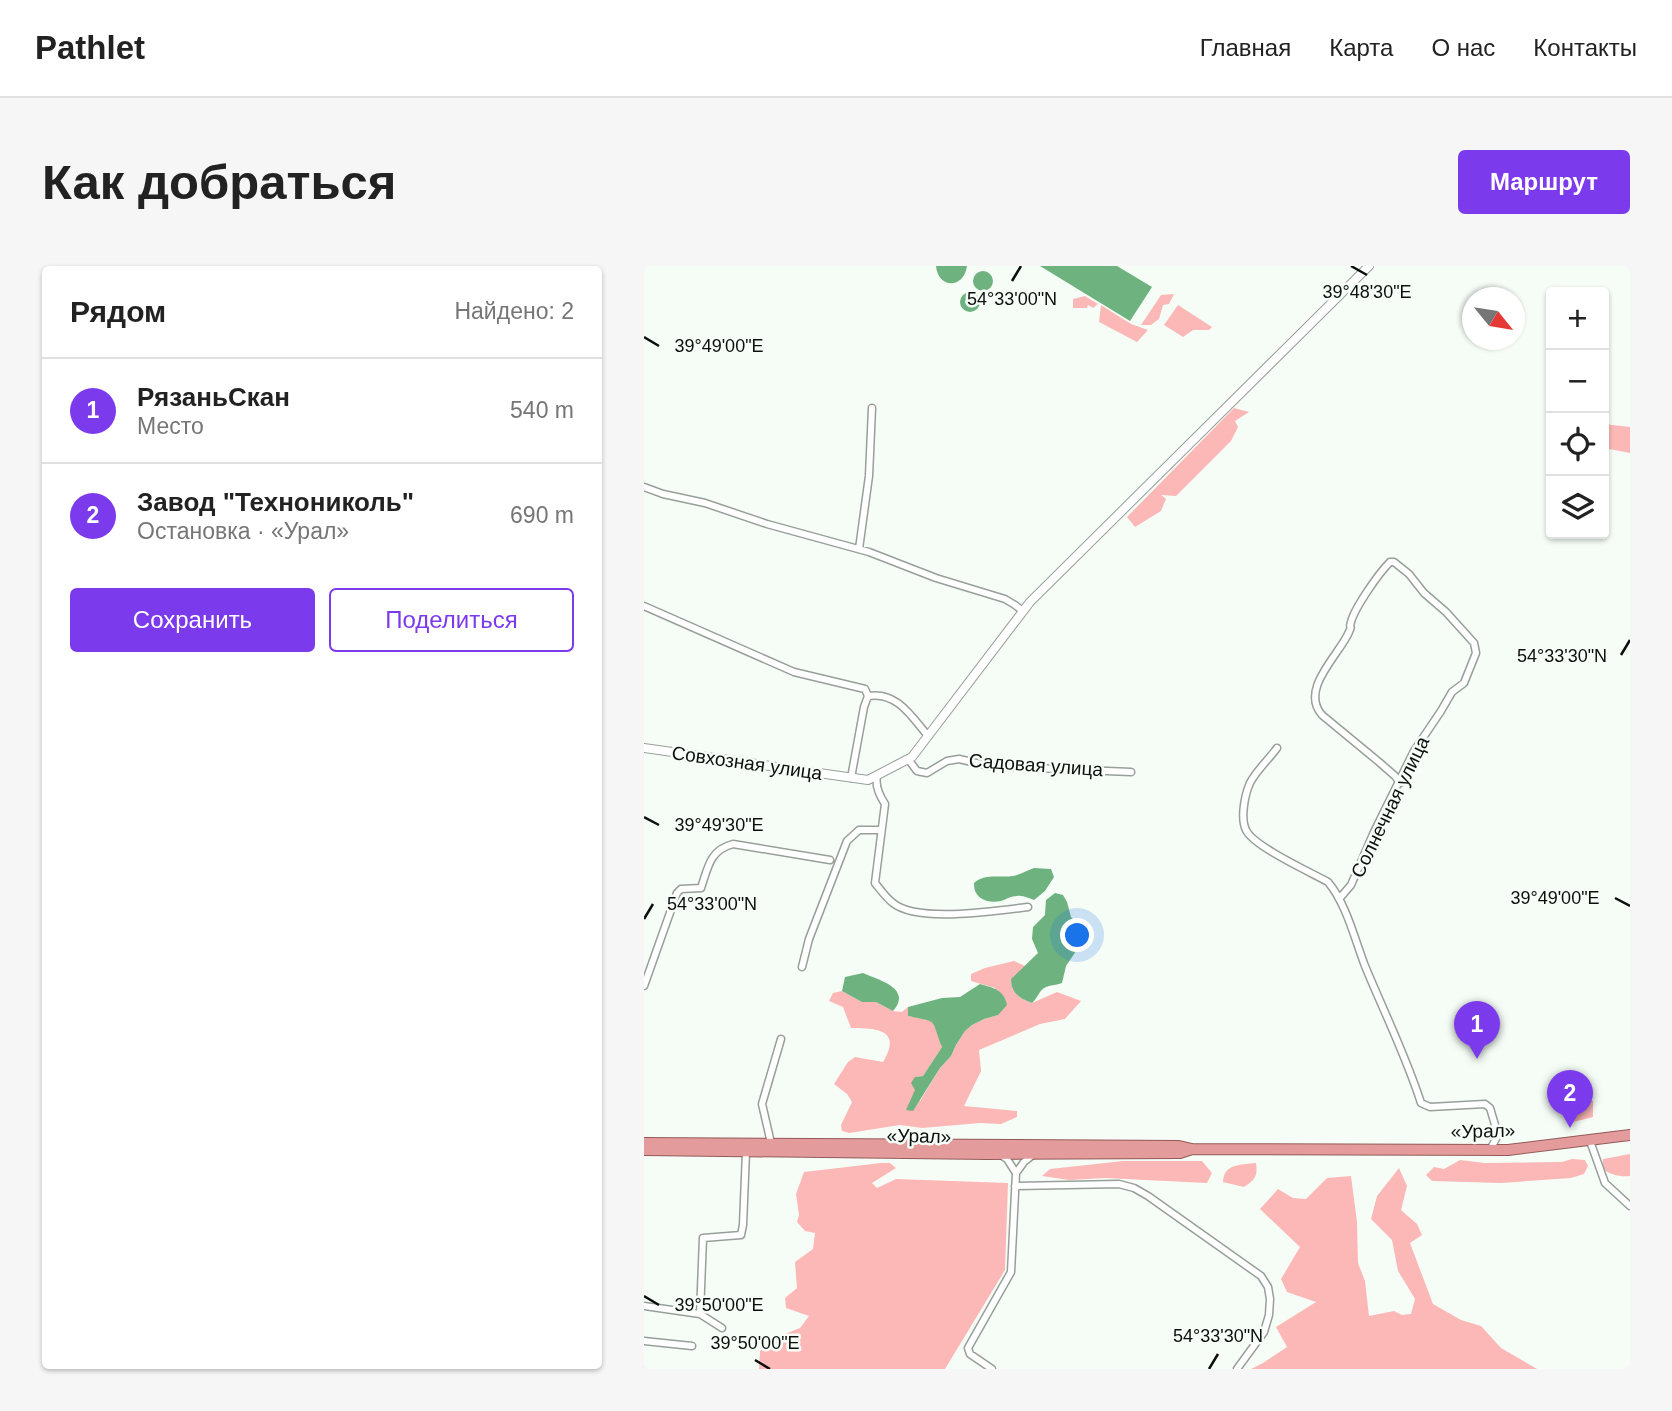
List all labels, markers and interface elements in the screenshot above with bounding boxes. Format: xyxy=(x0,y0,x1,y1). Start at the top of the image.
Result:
text: Pathlet xyxy=(35,29,145,66)
text: Главная xyxy=(1200,34,1291,61)
text: Карта xyxy=(1329,34,1393,61)
text: О нас xyxy=(1431,34,1495,61)
text: Контакты xyxy=(1533,34,1637,61)
button: Маршрут xyxy=(1458,150,1630,214)
text: Как добраться xyxy=(42,155,396,209)
text: 39°48'30"E xyxy=(1322,282,1412,302)
north arrow xyxy=(1462,287,1525,350)
map controls xyxy=(1546,287,1609,539)
button: + xyxy=(1546,287,1609,350)
text: 54°33'00"N xyxy=(967,289,1057,309)
text: Рядом xyxy=(70,295,166,328)
text: Найдено: 2 xyxy=(454,298,574,324)
text: 39°49'00"E xyxy=(674,336,764,356)
button: − xyxy=(1546,350,1609,413)
text: РязаньСкан xyxy=(137,382,290,412)
text: 1 xyxy=(87,397,99,423)
text: 540 m xyxy=(510,397,574,423)
text: Место xyxy=(137,413,204,439)
button: locate xyxy=(1546,413,1609,476)
button: layers xyxy=(1546,476,1609,539)
text: Завод "Технониколь" xyxy=(137,487,414,517)
text: 2 xyxy=(87,502,99,528)
text: 690 m xyxy=(510,502,574,528)
text: Остановка · «Урал» xyxy=(137,518,349,544)
button: Сохранить xyxy=(70,588,315,652)
button: Поделиться xyxy=(329,588,574,652)
text: 54°33'30"N xyxy=(1517,646,1607,666)
street label: Солнечная улица xyxy=(1347,733,1433,881)
street label: Совхозная улица xyxy=(670,742,824,784)
street label: Садовая улица xyxy=(968,750,1104,780)
text: 39°49'30"E xyxy=(674,815,764,835)
text: 39°49'00"E xyxy=(1510,888,1600,908)
text: 54°33'00"N xyxy=(667,894,757,914)
your location xyxy=(1060,918,1094,952)
pin: 1 xyxy=(1454,1001,1500,1059)
pin: 2 xyxy=(1547,1070,1593,1128)
street label: «Урал» xyxy=(1451,1120,1515,1142)
street label: «Урал» xyxy=(887,1125,951,1147)
text: 39°50'00"E xyxy=(674,1295,764,1315)
text: 54°33'30"N xyxy=(1173,1326,1263,1346)
text: 39°50'00"E xyxy=(710,1333,800,1353)

